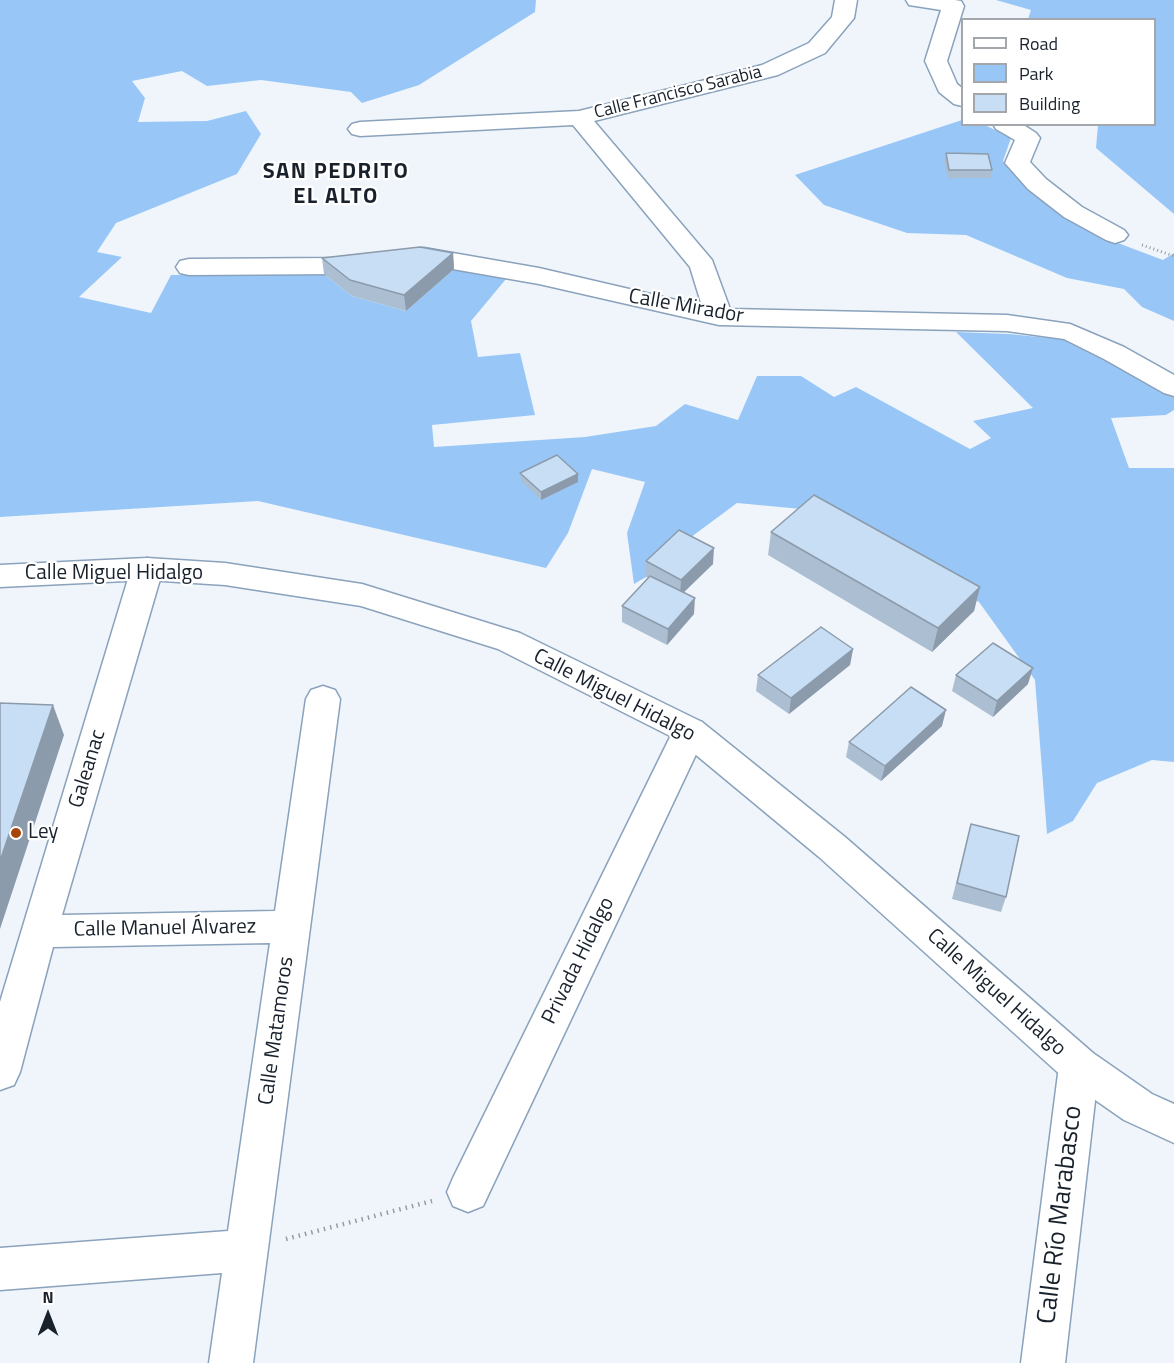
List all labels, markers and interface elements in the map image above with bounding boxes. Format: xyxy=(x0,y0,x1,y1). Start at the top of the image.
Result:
legend xyxy=(961,18,1156,126)
text: Road xyxy=(1019,30,1058,57)
text: Park xyxy=(1019,60,1053,87)
street label: Calle Francisco Sarabia xyxy=(592,62,764,124)
text: Building xyxy=(1019,90,1080,117)
district label: SAN PEDRITO EL ALTO xyxy=(263,160,409,212)
street label: Calle Mirador xyxy=(627,284,745,330)
street label: Calle Miguel Hidalgo xyxy=(25,561,203,587)
street label: Calle Miguel Hidalgo xyxy=(529,644,699,748)
street label: Galeanac xyxy=(64,727,112,811)
place label: Ley xyxy=(28,820,59,846)
marker: Ley xyxy=(9,826,23,840)
street label: Privada Hidalgo xyxy=(537,893,621,1029)
street label: Calle Manuel Álvarez xyxy=(74,915,256,943)
street label: Calle Miguel Hidalgo xyxy=(921,924,1071,1062)
street label: Calle Matamoros xyxy=(254,955,300,1107)
street label: Calle Río Marabasco xyxy=(1032,1104,1090,1326)
north arrow xyxy=(18,1285,78,1345)
text: N xyxy=(42,1285,54,1309)

